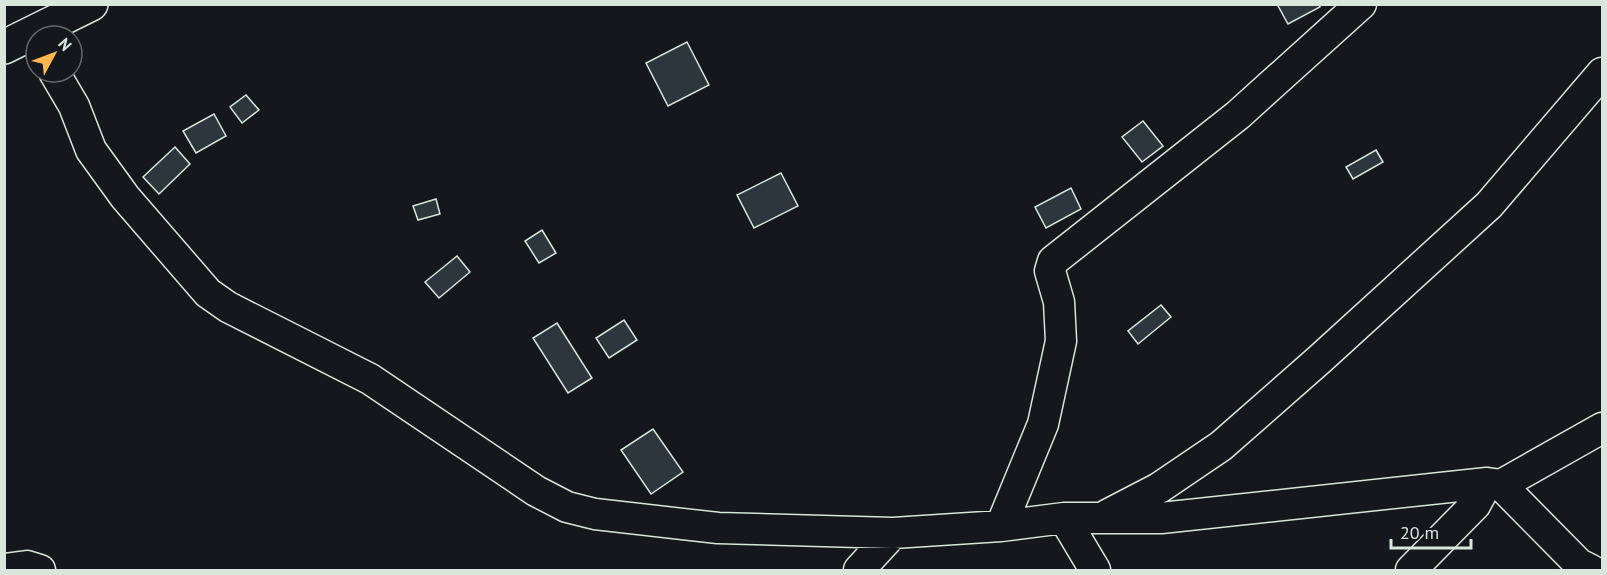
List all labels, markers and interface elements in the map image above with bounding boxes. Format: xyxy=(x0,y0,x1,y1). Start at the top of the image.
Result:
north arrow xyxy=(24,24,84,84)
text: N xyxy=(54,34,76,55)
scale bar xyxy=(1391,512,1470,550)
text: 20 m xyxy=(1400,521,1439,544)

